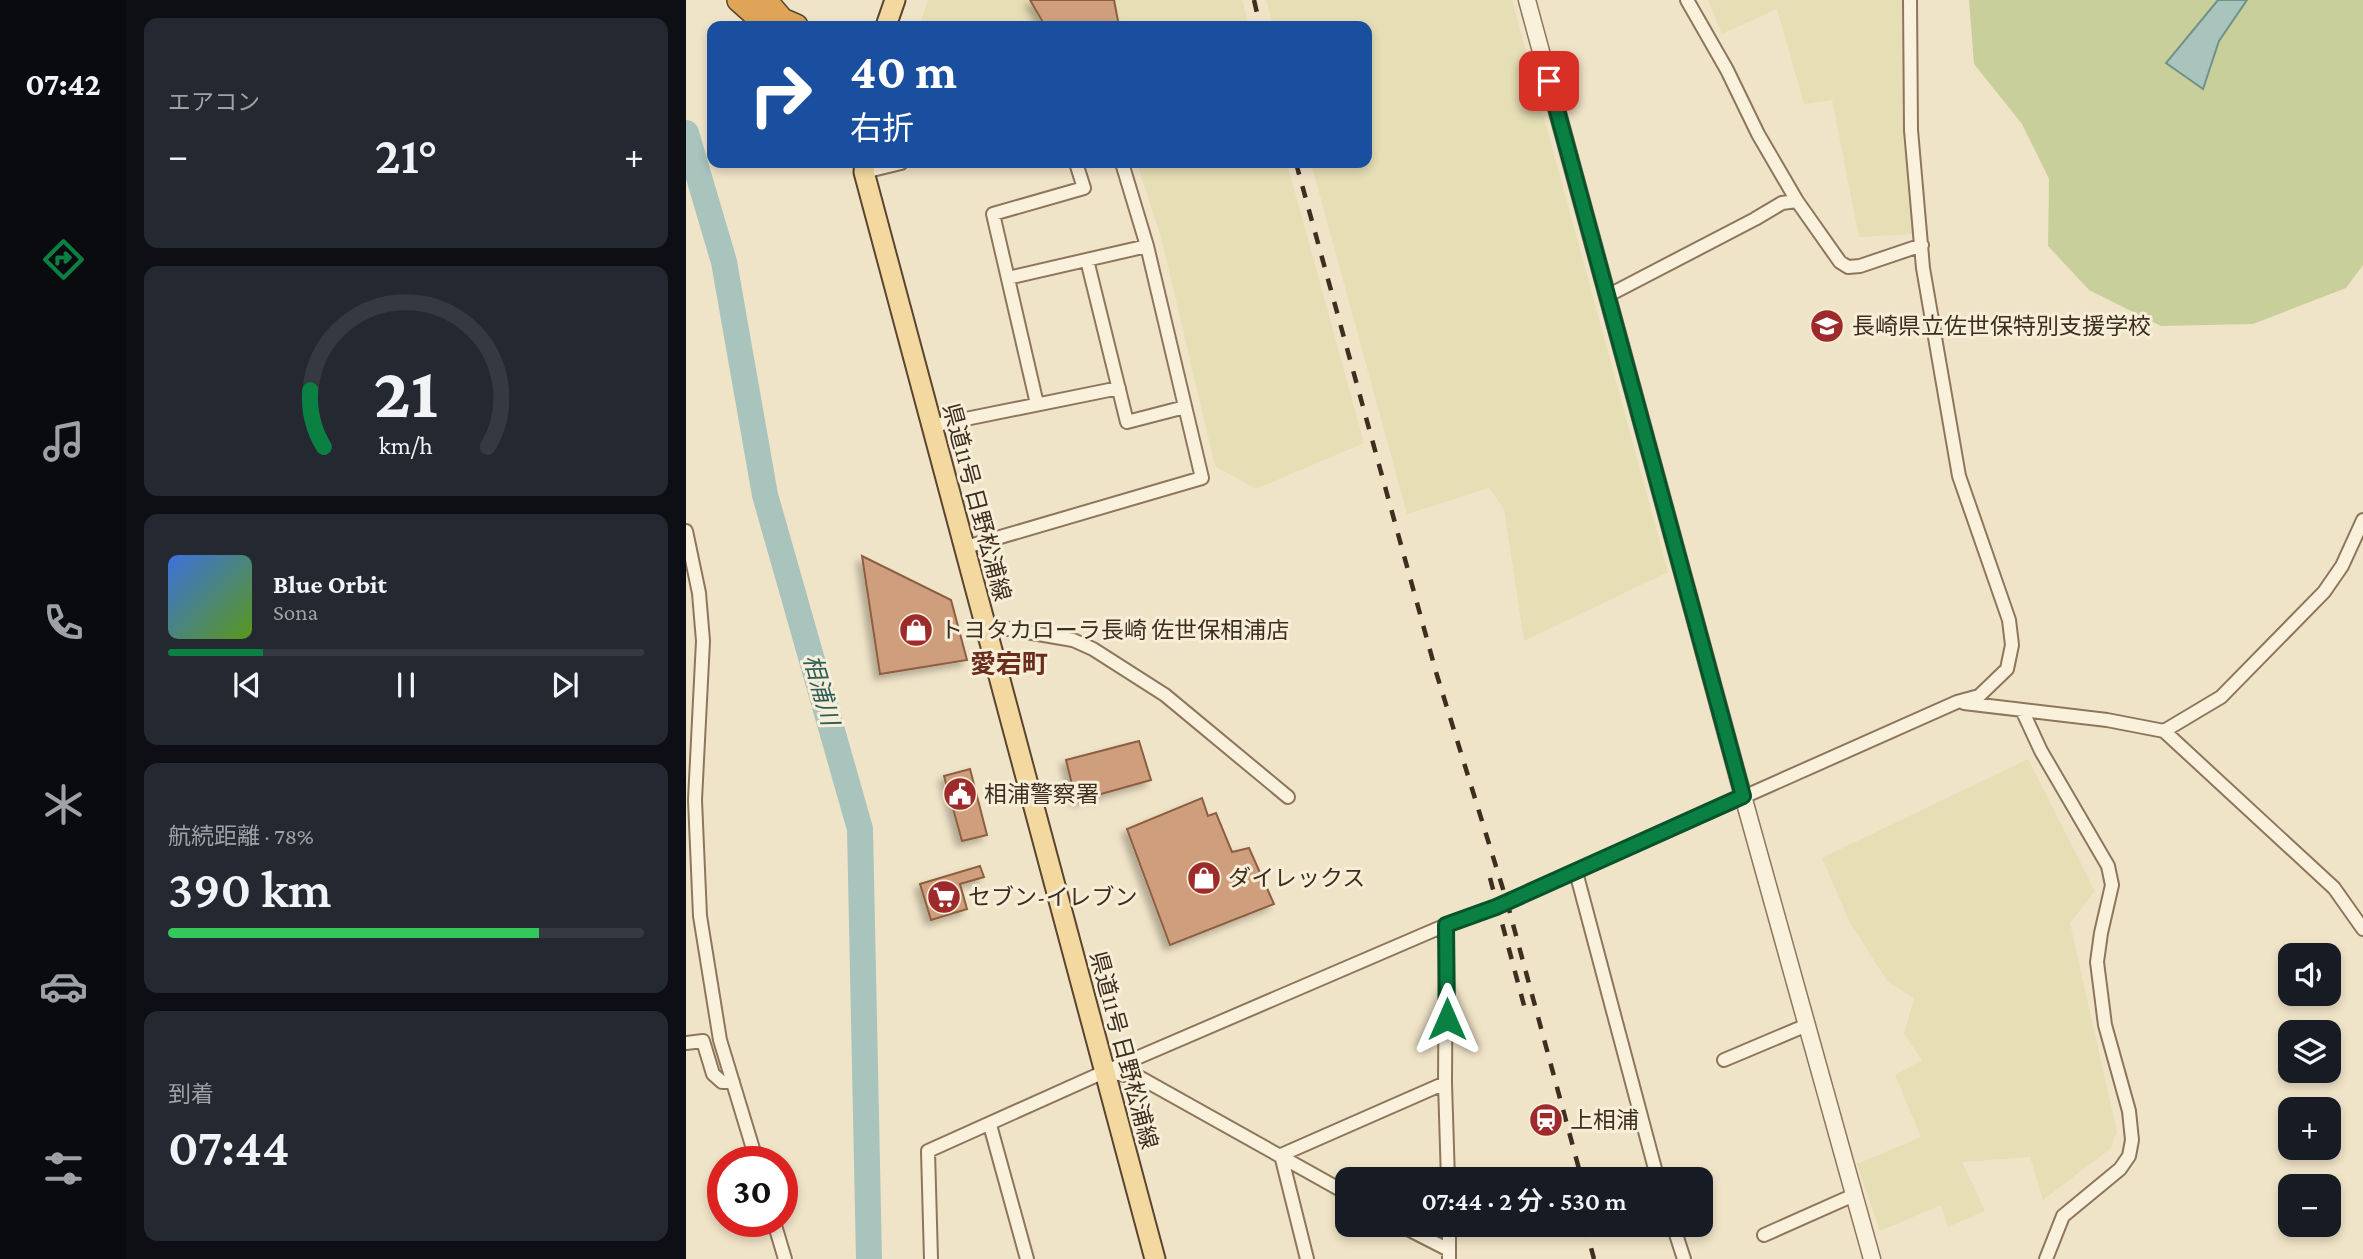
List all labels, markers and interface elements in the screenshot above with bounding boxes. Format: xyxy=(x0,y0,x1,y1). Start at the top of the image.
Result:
text: 40 m xyxy=(850,44,957,99)
icon: right xyxy=(735,49,826,140)
pin xyxy=(1519,51,1579,111)
icon: arrive xyxy=(1530,62,1568,100)
text: 07:42 xyxy=(25,66,101,102)
text: エアコン xyxy=(168,89,260,115)
text: 右折 xyxy=(850,110,914,146)
text: 21° xyxy=(375,126,437,184)
text: − xyxy=(168,134,188,176)
text: + xyxy=(624,134,644,176)
icon: directions xyxy=(39,235,88,284)
school or university icon: 長崎県立佐世保特別支援学校 xyxy=(1808,307,1846,345)
place label: 長崎県立佐世保特別支援学校 xyxy=(1852,313,2151,339)
text: 21 xyxy=(374,353,438,434)
street label: 県道11号 日野松浦線 xyxy=(938,400,1016,604)
icon: music xyxy=(39,417,88,466)
text: km/h xyxy=(379,432,433,459)
text: Blue Orbit xyxy=(273,570,387,599)
icon: phone xyxy=(39,598,88,647)
text: Sona xyxy=(273,599,318,625)
shop icon: トヨタカローラ長崎 佐世保相浦店 xyxy=(897,611,935,649)
place label: トヨタカローラ長崎 佐世保相浦店 xyxy=(940,617,1289,643)
district label: 愛宕町 xyxy=(970,650,1048,679)
water label: 相浦川 xyxy=(799,652,845,731)
icon: previous xyxy=(228,666,266,704)
icon: pause xyxy=(387,666,425,704)
icon: next xyxy=(546,666,584,704)
public building icon: 相浦警察署 xyxy=(941,775,979,813)
icon: climate xyxy=(39,780,88,829)
place label: 相浦警察署 xyxy=(984,781,1099,807)
text: 航続距離 · 78% xyxy=(168,823,314,849)
shop icon: ダイレックス xyxy=(1185,859,1223,897)
text: 390 km xyxy=(168,860,331,918)
place label: ダイレックス xyxy=(1228,865,1365,891)
supermarket icon: セブン-イレブン xyxy=(925,878,963,916)
place label: セブン-イレブン xyxy=(968,884,1137,910)
map controls xyxy=(2278,943,2341,1237)
button: sound xyxy=(2278,943,2341,1006)
street label: 県道11号 日野松浦線 xyxy=(1085,948,1163,1152)
icon: car xyxy=(39,962,88,1011)
position arrow xyxy=(1410,982,1484,1056)
button: layers xyxy=(2278,1020,2341,1083)
text: 到着 xyxy=(168,1081,214,1107)
button: + xyxy=(2278,1097,2341,1160)
station icon: 上相浦 xyxy=(1527,1101,1565,1139)
place label: 上相浦 xyxy=(1570,1107,1639,1133)
text: 07:44 xyxy=(168,1118,290,1176)
icon: filters xyxy=(39,1144,88,1193)
speed limit sign: 30 xyxy=(707,1146,798,1237)
button: − xyxy=(2278,1174,2341,1237)
text: 07:44 · 2 分 · 530 m xyxy=(1421,1187,1627,1216)

